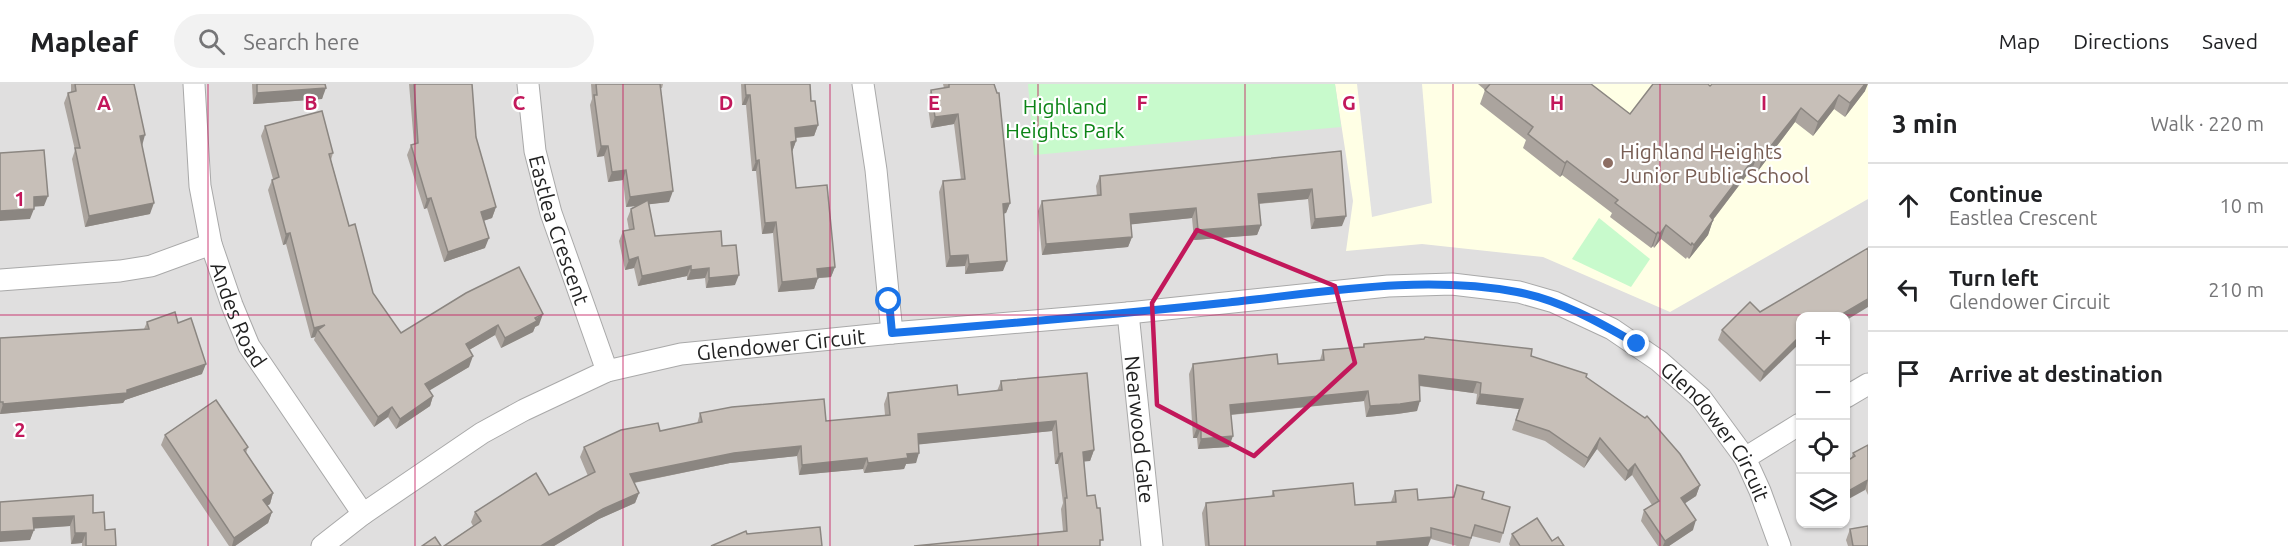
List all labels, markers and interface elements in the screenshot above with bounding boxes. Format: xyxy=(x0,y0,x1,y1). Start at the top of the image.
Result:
search box xyxy=(174,14,594,68)
icon: search xyxy=(195,25,228,58)
text: Mapleaf xyxy=(30,26,138,57)
text: Search here xyxy=(243,29,360,54)
text: Map xyxy=(1999,29,2040,53)
text: Directions xyxy=(2073,29,2169,53)
text: Saved xyxy=(2202,29,2258,53)
text: A xyxy=(97,91,111,114)
text: B xyxy=(304,91,318,114)
text: C xyxy=(513,91,526,114)
text: D xyxy=(719,91,733,114)
text: E xyxy=(928,91,940,114)
text: F xyxy=(1136,91,1148,114)
text: G xyxy=(1342,91,1356,114)
text: H xyxy=(1550,91,1564,114)
text: I xyxy=(1761,91,1767,114)
park label: Highland Heights Park xyxy=(1005,94,1125,142)
text: 3 min xyxy=(1892,109,1958,138)
text: Walk · 220 m xyxy=(2151,112,2264,135)
place label: Highland Heights Junior Public School xyxy=(1620,139,1809,187)
street label: Eastlea Crescent xyxy=(525,153,595,308)
marker: Highland Heights Junior Public School xyxy=(1601,156,1615,170)
text: Continue xyxy=(1949,181,2043,206)
text: 1 xyxy=(14,187,26,210)
icon: ahead xyxy=(1892,189,1925,222)
text: 10 m xyxy=(2220,194,2264,217)
text: Eastlea Crescent xyxy=(1949,206,2097,229)
street label: Andes Road xyxy=(206,259,272,372)
text: Turn left xyxy=(1949,265,2039,290)
icon: left xyxy=(1892,273,1925,306)
text: 210 m xyxy=(2208,278,2264,301)
route start xyxy=(875,287,901,313)
text: Glendower Circuit xyxy=(1949,290,2110,313)
map controls xyxy=(1796,312,1850,528)
button: + xyxy=(1796,312,1850,366)
street label: Glendower Circuit xyxy=(696,324,866,364)
route end xyxy=(1623,330,1649,356)
street label: Nearwood Gate xyxy=(1120,354,1160,504)
street label: Glendower Circuit xyxy=(1656,357,1775,504)
icon: arrive xyxy=(1892,357,1925,390)
text: Arrive at destination xyxy=(1949,361,2163,386)
button: − xyxy=(1796,366,1850,420)
text: 2 xyxy=(14,418,26,441)
button: locate xyxy=(1796,420,1850,474)
button: layers xyxy=(1796,474,1850,528)

